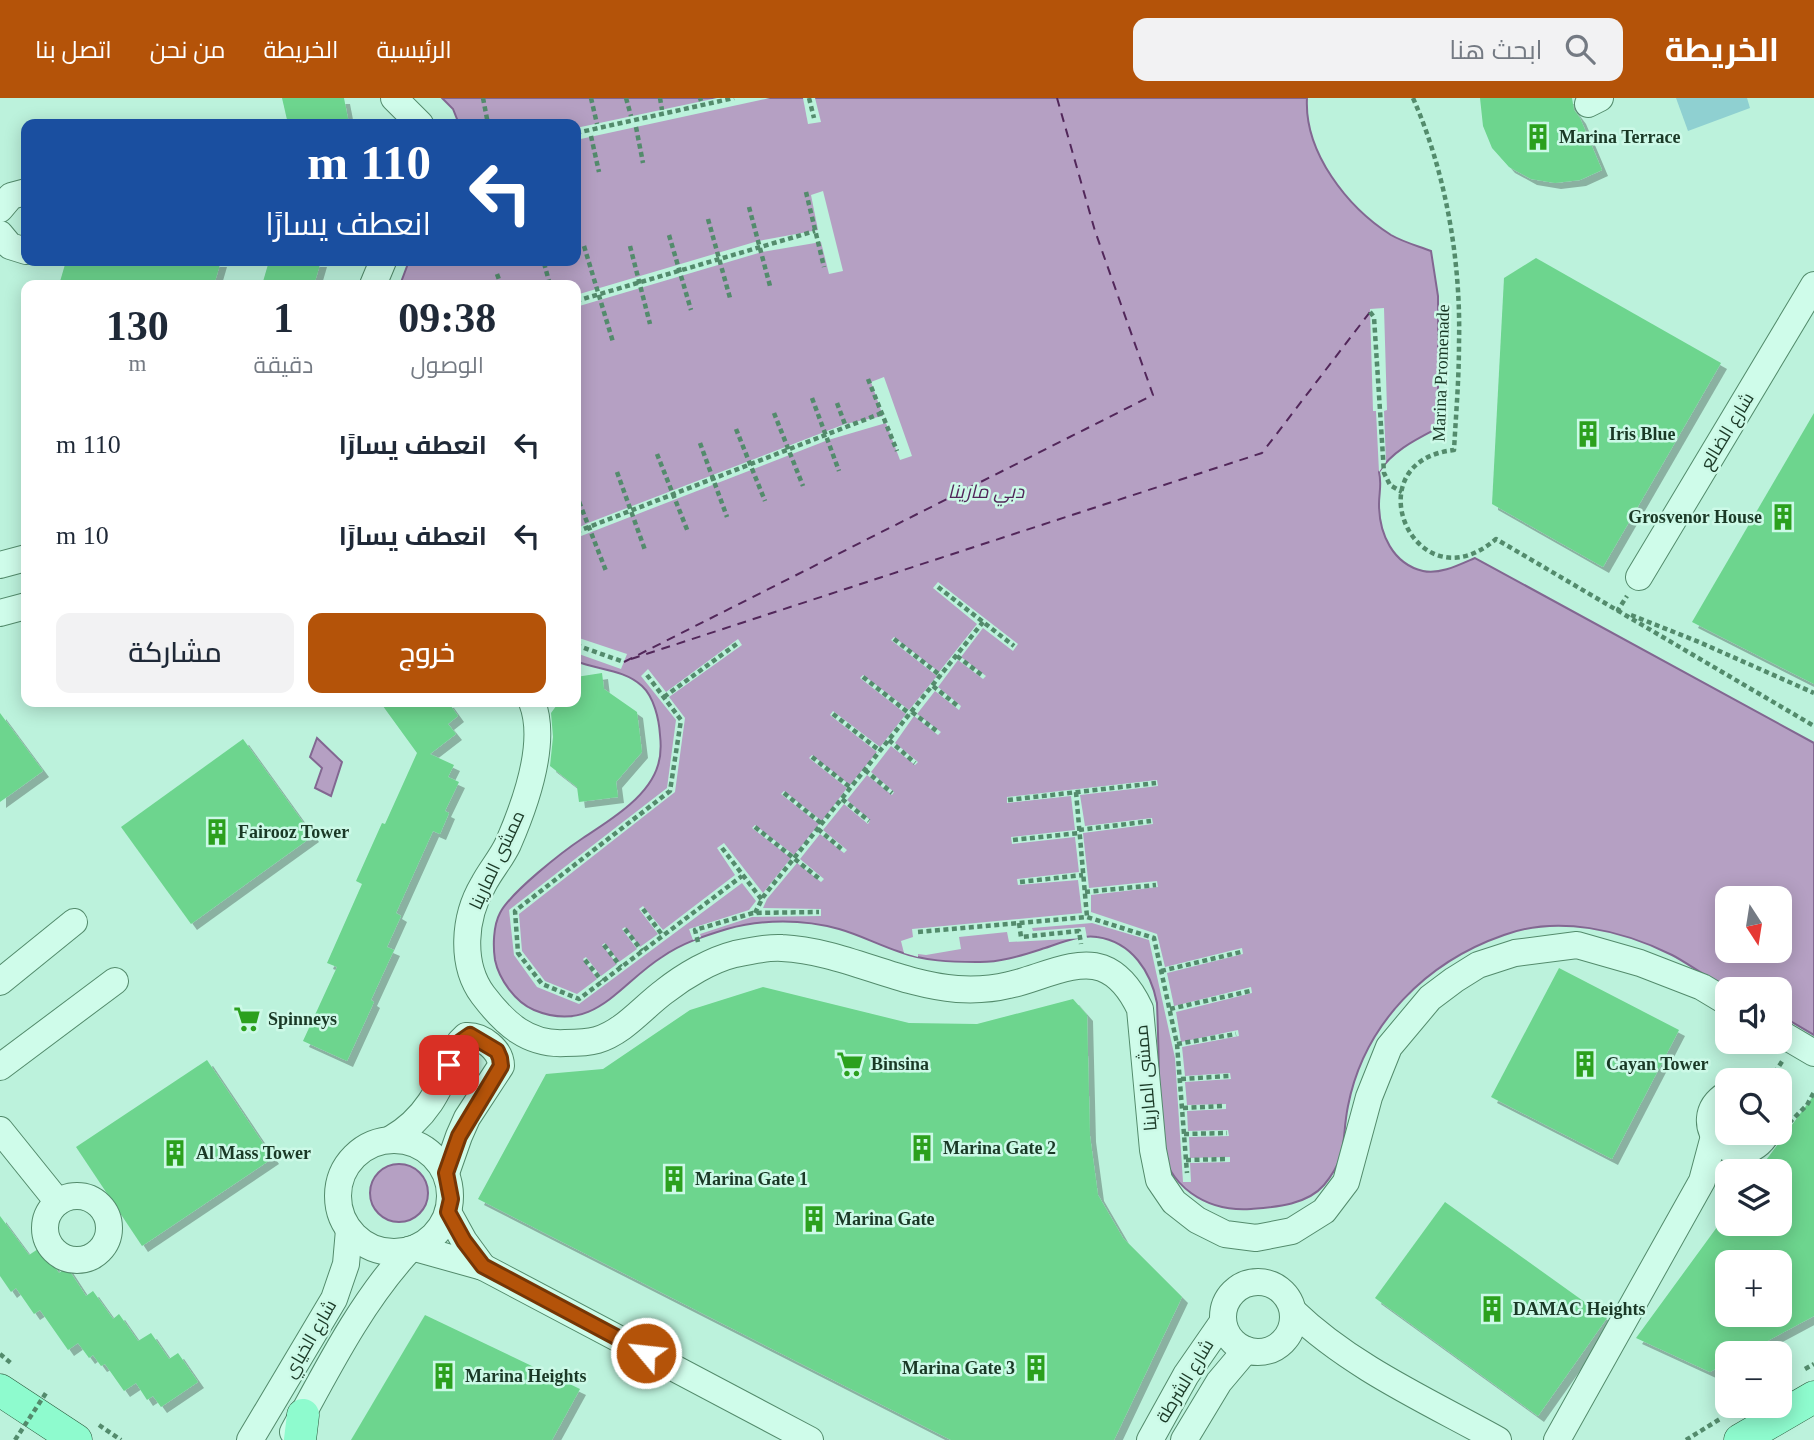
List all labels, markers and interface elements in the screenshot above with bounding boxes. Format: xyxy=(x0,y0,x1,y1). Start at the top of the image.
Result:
search box xyxy=(1133,18,1623,81)
icon: search xyxy=(1561,30,1599,68)
text: الخريطة xyxy=(1665,32,1779,68)
text: ابحث هنا xyxy=(1449,36,1543,65)
text: اتصل بنا xyxy=(35,37,112,63)
text: من نحن xyxy=(150,37,226,63)
text: الخريطة xyxy=(264,37,338,63)
text: الرئيسية xyxy=(376,37,452,63)
building icon: Marina Terrace xyxy=(1523,122,1553,152)
place label: Marina Terrace xyxy=(1559,127,1680,147)
text: 110 m xyxy=(307,135,431,190)
icon: left xyxy=(455,147,546,238)
text: انعطف يسارًا xyxy=(265,206,431,242)
text: 1 xyxy=(273,295,294,341)
text: 09:38 xyxy=(398,295,496,341)
text: 130 xyxy=(106,303,169,349)
street label: Marina Promenade xyxy=(1429,304,1453,442)
text: m xyxy=(128,351,146,376)
text: دقيقة xyxy=(254,353,313,378)
text: الوصول xyxy=(411,353,484,378)
street label: شارع الضالع xyxy=(1696,389,1759,474)
building icon: Iris Blue xyxy=(1573,419,1603,449)
place label: Iris Blue xyxy=(1609,424,1676,444)
icon: left xyxy=(508,426,546,464)
text: 110 m xyxy=(56,430,121,459)
text: انعطف يسارًا xyxy=(339,431,487,460)
water label: دبي مارينا xyxy=(948,481,1025,507)
building icon: Grosvenor House xyxy=(1768,502,1798,532)
place label: Grosvenor House xyxy=(1628,507,1762,527)
icon: left xyxy=(508,517,546,555)
text: 10 m xyxy=(56,521,109,550)
text: انعطف يسارًا xyxy=(339,522,487,551)
button: مشاركة xyxy=(56,613,294,693)
button: خروج xyxy=(308,613,546,693)
street label: ممشى المارينا xyxy=(465,807,530,913)
building icon: Fairooz Tower xyxy=(202,817,232,847)
place label: Fairooz Tower xyxy=(238,822,349,842)
north arrow xyxy=(1715,886,1792,962)
map controls xyxy=(1715,886,1792,1418)
button: sound xyxy=(1715,977,1792,1054)
supermarket icon: Spinneys xyxy=(232,1004,262,1034)
place label: Spinneys xyxy=(268,1009,337,1029)
street label: ممشى المارينا xyxy=(1131,1024,1162,1132)
pin xyxy=(419,1035,479,1095)
icon: arrive xyxy=(430,1046,468,1084)
supermarket icon: Binsina xyxy=(835,1049,865,1079)
building icon: Cayan Tower xyxy=(1570,1049,1600,1079)
place label: Binsina xyxy=(871,1054,929,1074)
place label: Cayan Tower xyxy=(1606,1054,1709,1074)
button: search xyxy=(1715,1068,1792,1145)
building icon: Marina Gate 2 xyxy=(907,1133,937,1163)
building icon: Al Mass Tower xyxy=(160,1138,190,1168)
place label: Marina Gate 2 xyxy=(943,1138,1056,1158)
place label: Al Mass Tower xyxy=(196,1143,311,1163)
button: layers xyxy=(1715,1159,1792,1236)
building icon: Marina Gate 1 xyxy=(659,1164,689,1194)
place label: Marina Gate 1 xyxy=(695,1169,808,1189)
building icon: Marina Gate xyxy=(799,1204,829,1234)
place label: Marina Gate xyxy=(835,1209,934,1229)
button: + xyxy=(1715,1250,1792,1327)
building icon: DAMAC Heights xyxy=(1477,1294,1507,1324)
street label: شارع الخياي xyxy=(280,1296,344,1384)
place label: DAMAC Heights xyxy=(1513,1299,1646,1319)
position arrow xyxy=(609,1316,683,1390)
street label: شارع الشرطة xyxy=(1152,1336,1219,1427)
button: − xyxy=(1715,1341,1792,1418)
building icon: Marina Gate 3 xyxy=(1021,1353,1051,1383)
place label: Marina Gate 3 xyxy=(902,1358,1015,1378)
building icon: Marina Heights xyxy=(429,1361,459,1391)
place label: Marina Heights xyxy=(465,1366,587,1386)

